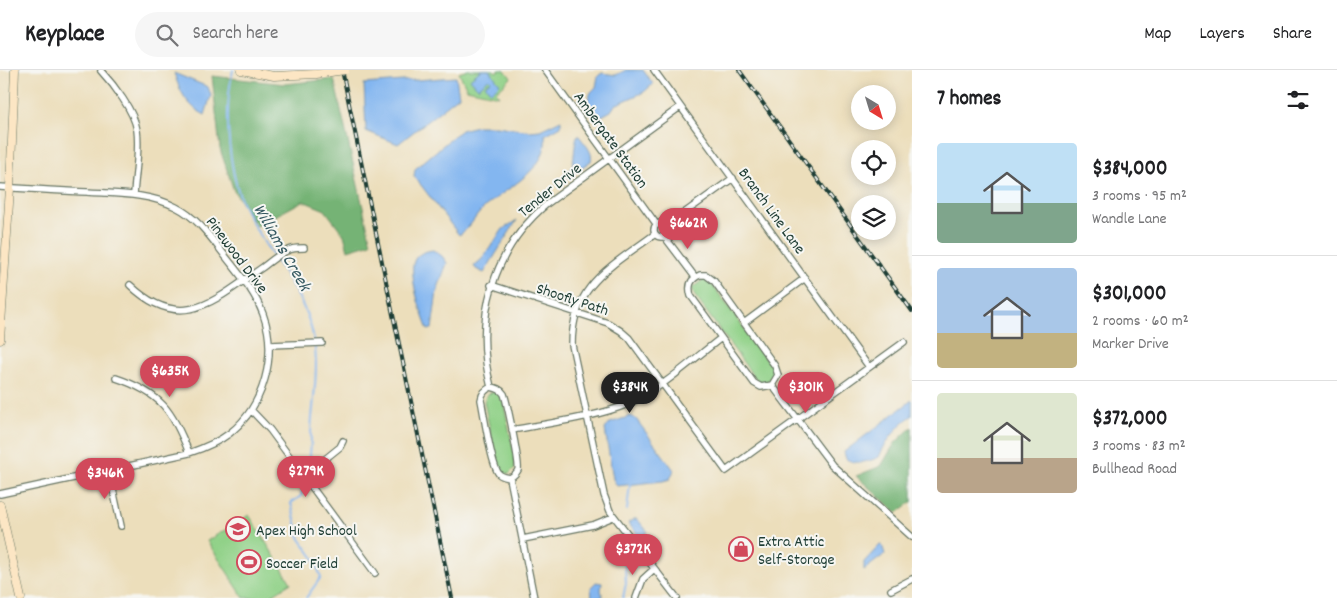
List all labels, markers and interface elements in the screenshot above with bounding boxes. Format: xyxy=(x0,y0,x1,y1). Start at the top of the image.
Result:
search box xyxy=(135,12,485,57)
text: Keyplace xyxy=(25,18,105,52)
icon: search xyxy=(153,21,181,49)
text: Search here xyxy=(193,21,278,48)
text: Map xyxy=(1144,22,1171,47)
text: Layers xyxy=(1199,22,1245,47)
text: Share xyxy=(1273,22,1312,47)
north arrow xyxy=(851,85,896,130)
map controls xyxy=(851,85,896,240)
text: 7 homes xyxy=(937,85,1001,115)
icon: filters xyxy=(1284,86,1312,114)
street label: Ambergate Station xyxy=(567,87,653,194)
button: locate xyxy=(851,140,896,185)
text: $384,000 xyxy=(1092,155,1167,185)
street label: Tender Drive xyxy=(514,158,587,224)
street label: Branch Line Lane xyxy=(732,163,810,259)
icon: home xyxy=(977,163,1037,223)
text: 3 rooms · 95 m² xyxy=(1092,185,1187,208)
button: layers xyxy=(851,195,896,240)
water label: Williams Creek xyxy=(246,200,317,298)
pin: $662K xyxy=(653,208,723,250)
text: Wandle Lane xyxy=(1092,208,1167,231)
street label: Pinewood Drive xyxy=(199,212,273,299)
text: $662K xyxy=(669,212,707,235)
street label: Shoofly Path xyxy=(533,278,611,323)
text: $301,000 xyxy=(1092,280,1166,310)
icon: home xyxy=(977,288,1037,348)
text: 2 rooms · 60 m² xyxy=(1092,310,1189,333)
text: Marker Drive xyxy=(1092,333,1169,356)
pin: $635K xyxy=(135,356,205,398)
text: $635K xyxy=(151,360,189,383)
pin: $384K xyxy=(595,372,665,414)
pin: $301K xyxy=(771,372,841,414)
text: $384K xyxy=(612,376,648,399)
text: $301K xyxy=(789,376,823,399)
text: $372,000 xyxy=(1092,405,1168,435)
icon: home xyxy=(977,413,1037,473)
text: 3 rooms · 83 m² xyxy=(1092,435,1186,458)
pin: $279K xyxy=(271,456,341,498)
pin: $346K xyxy=(70,458,140,500)
text: Bullhead Road xyxy=(1092,458,1177,481)
text: $279K xyxy=(288,460,324,483)
text: $346K xyxy=(86,462,124,485)
school or university icon: Apex High School xyxy=(225,516,251,542)
place label: Apex High School xyxy=(256,520,357,543)
place label: Extra Attic Self-Storage xyxy=(758,531,835,572)
pin: $372K xyxy=(598,534,668,576)
shop icon: Extra Attic Self-Storage xyxy=(728,536,754,562)
text: $372K xyxy=(615,538,651,561)
sports icon: Soccer Field xyxy=(236,549,262,575)
place label: Soccer Field xyxy=(266,553,338,576)

